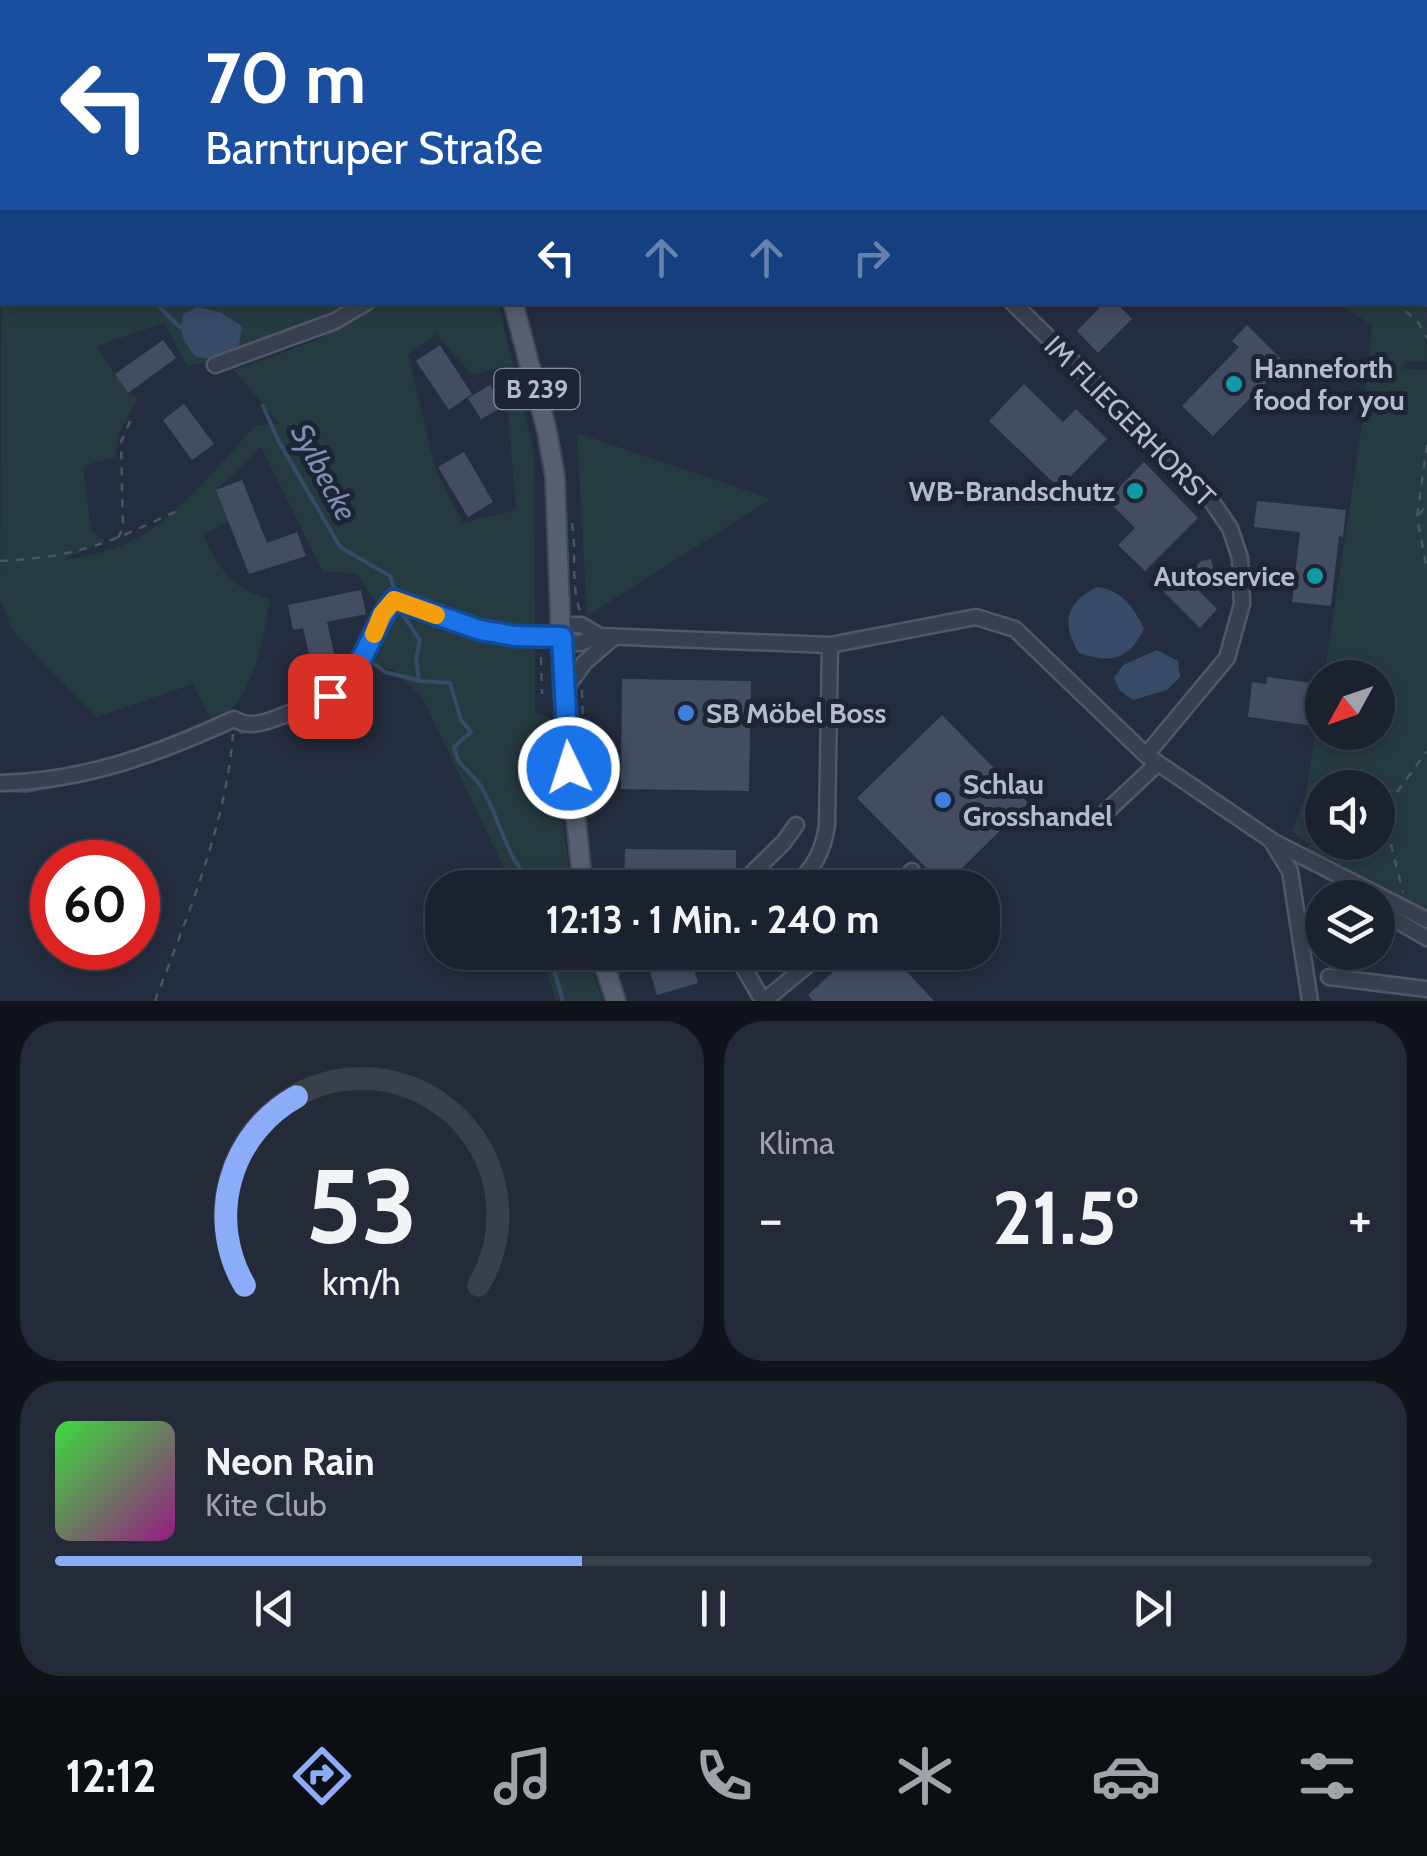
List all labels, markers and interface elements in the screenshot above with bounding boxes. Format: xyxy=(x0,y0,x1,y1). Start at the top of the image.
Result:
text: 70 m xyxy=(205,35,366,121)
icon: left xyxy=(40,40,170,170)
text: Barntruper Straße xyxy=(205,121,543,175)
icon: left xyxy=(529,230,584,285)
icon: ahead xyxy=(634,230,689,285)
icon: ahead xyxy=(739,230,794,285)
icon: right xyxy=(844,230,899,285)
street label: IM FLIEGERHORST xyxy=(1037,328,1223,514)
place label: Hanneforth food for you xyxy=(1254,351,1405,417)
road number: B 239 xyxy=(494,369,580,409)
marker: Hanneforth food for you xyxy=(1223,373,1245,395)
water label: Sylbecke xyxy=(283,417,365,527)
place label: WB-Brandschutz xyxy=(909,474,1115,508)
marker: WB-Brandschutz xyxy=(1124,480,1146,502)
place label: Autoservice xyxy=(1154,559,1295,593)
marker: Autoservice xyxy=(1304,565,1326,587)
pin xyxy=(288,654,373,739)
north arrow xyxy=(1305,660,1395,750)
map controls xyxy=(1305,660,1395,970)
icon: arrive xyxy=(303,669,358,724)
place label: SB Möbel Boss xyxy=(706,696,886,730)
marker: SB Möbel Boss xyxy=(675,702,697,724)
position arrow xyxy=(517,716,621,820)
place label: Schlau Grosshandel xyxy=(963,767,1113,833)
button: sound xyxy=(1305,770,1395,860)
marker: Schlau Grosshandel xyxy=(932,789,954,811)
speed limit sign: 60 xyxy=(30,840,160,970)
button: layers xyxy=(1305,880,1395,970)
text: 12:13 · 1 Min. · 240 m xyxy=(546,896,879,943)
text: Klima xyxy=(759,1123,834,1162)
text: 53 xyxy=(306,1143,418,1269)
text: 21.5° xyxy=(992,1172,1138,1263)
text: − xyxy=(759,1185,783,1252)
text: + xyxy=(1348,1185,1372,1252)
text: km/h xyxy=(323,1261,401,1304)
text: Neon Rain xyxy=(205,1438,375,1485)
text: Kite Club xyxy=(205,1485,327,1524)
icon: previous xyxy=(247,1581,302,1636)
icon: pause xyxy=(686,1581,741,1636)
icon: next xyxy=(1125,1581,1180,1636)
icon: directions xyxy=(287,1741,357,1811)
icon: music xyxy=(488,1741,558,1811)
icon: phone xyxy=(689,1741,759,1811)
icon: climate xyxy=(890,1741,960,1811)
icon: car xyxy=(1091,1741,1161,1811)
icon: filters xyxy=(1292,1741,1362,1811)
text: 12:12 xyxy=(65,1749,156,1803)

